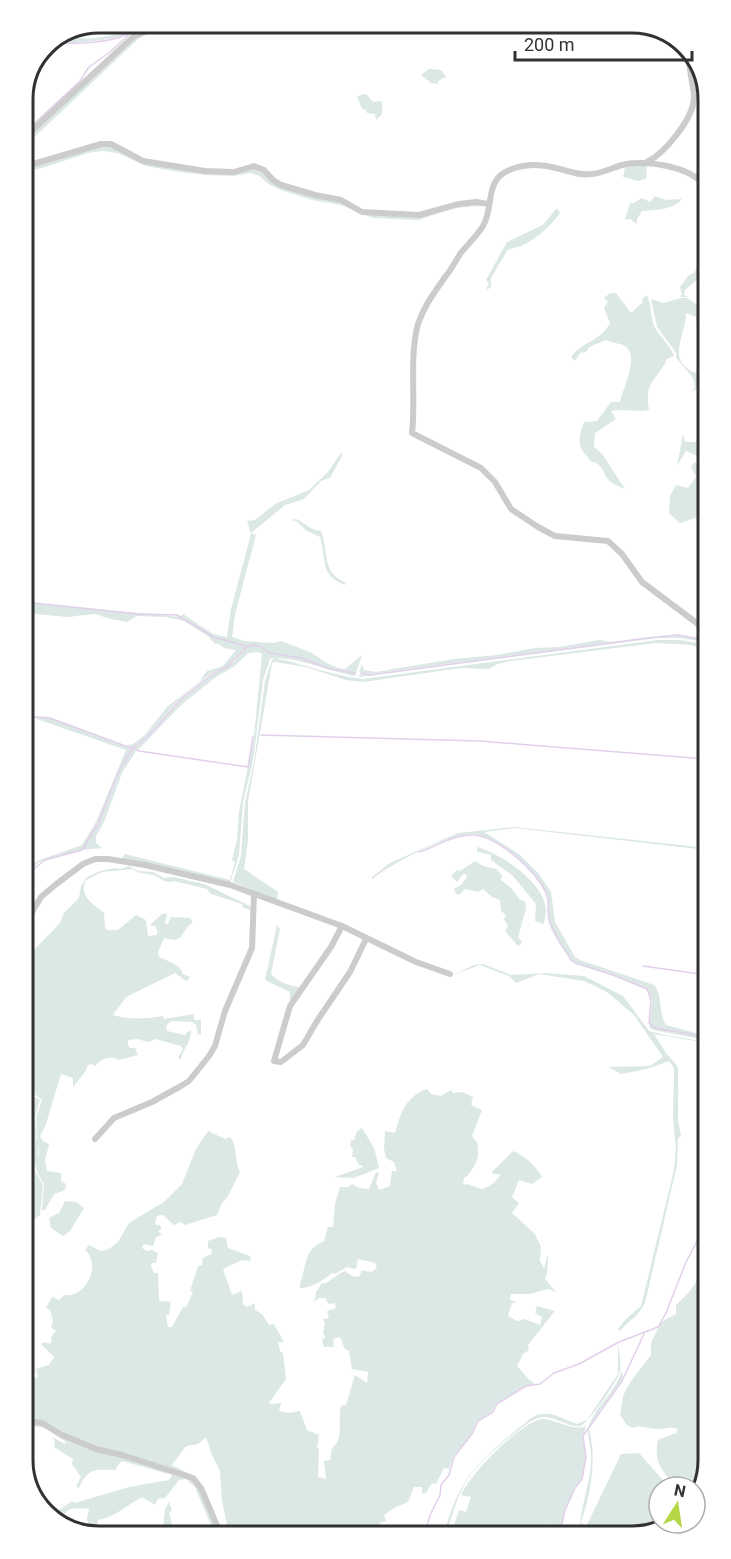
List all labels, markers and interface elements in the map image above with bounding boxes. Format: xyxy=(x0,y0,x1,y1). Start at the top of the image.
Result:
scale bar xyxy=(515,24,692,62)
text: 200 m xyxy=(524,34,575,55)
north arrow xyxy=(647,1475,707,1535)
text: N xyxy=(673,1480,688,1501)

